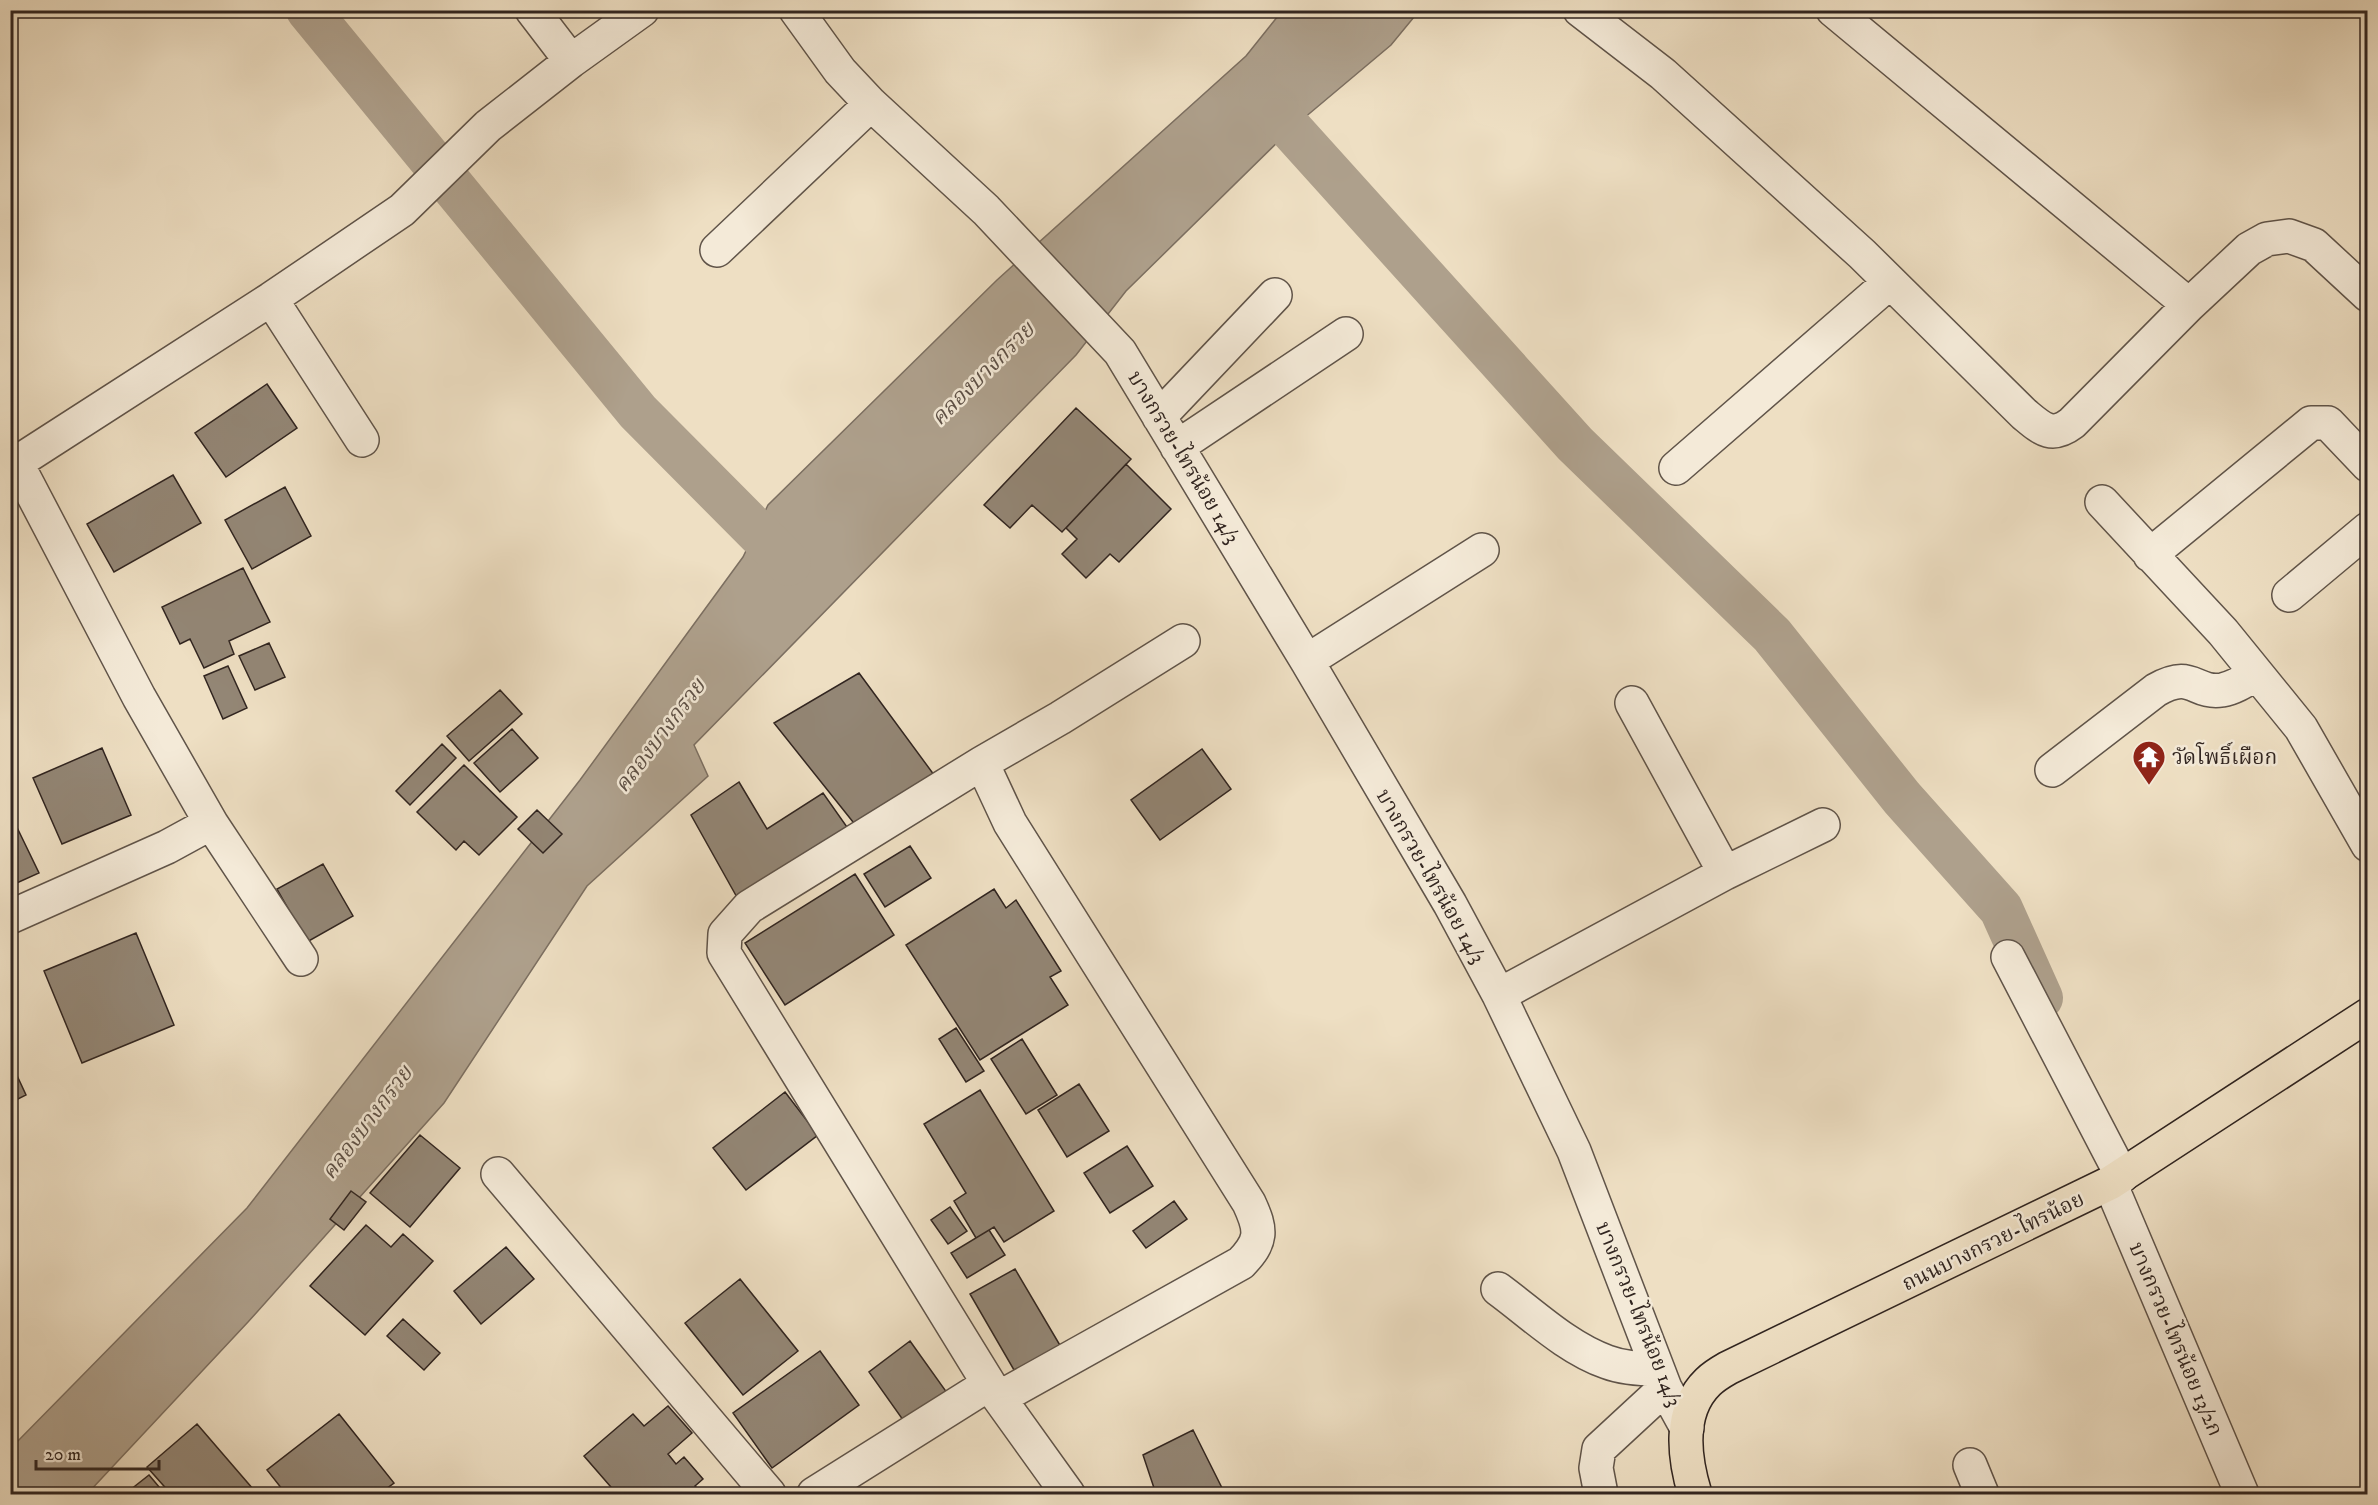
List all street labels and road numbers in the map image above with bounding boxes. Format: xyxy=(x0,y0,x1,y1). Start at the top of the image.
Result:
street label: บางกรวย-ไทรน้อย 14/3 xyxy=(1121,365,1248,549)
street label: บางกรวย-ไทรน้อย 14/3 xyxy=(1370,783,1493,968)
street label: ถนนบางกรวย-ไทรน้อย xyxy=(1897,1184,2089,1297)
street label: บางกรวย-ไทรน้อย 14/3 xyxy=(1589,1217,1690,1411)
street label: บางกรวย-ไทรน้อย 13/2ก xyxy=(2122,1237,2230,1440)

